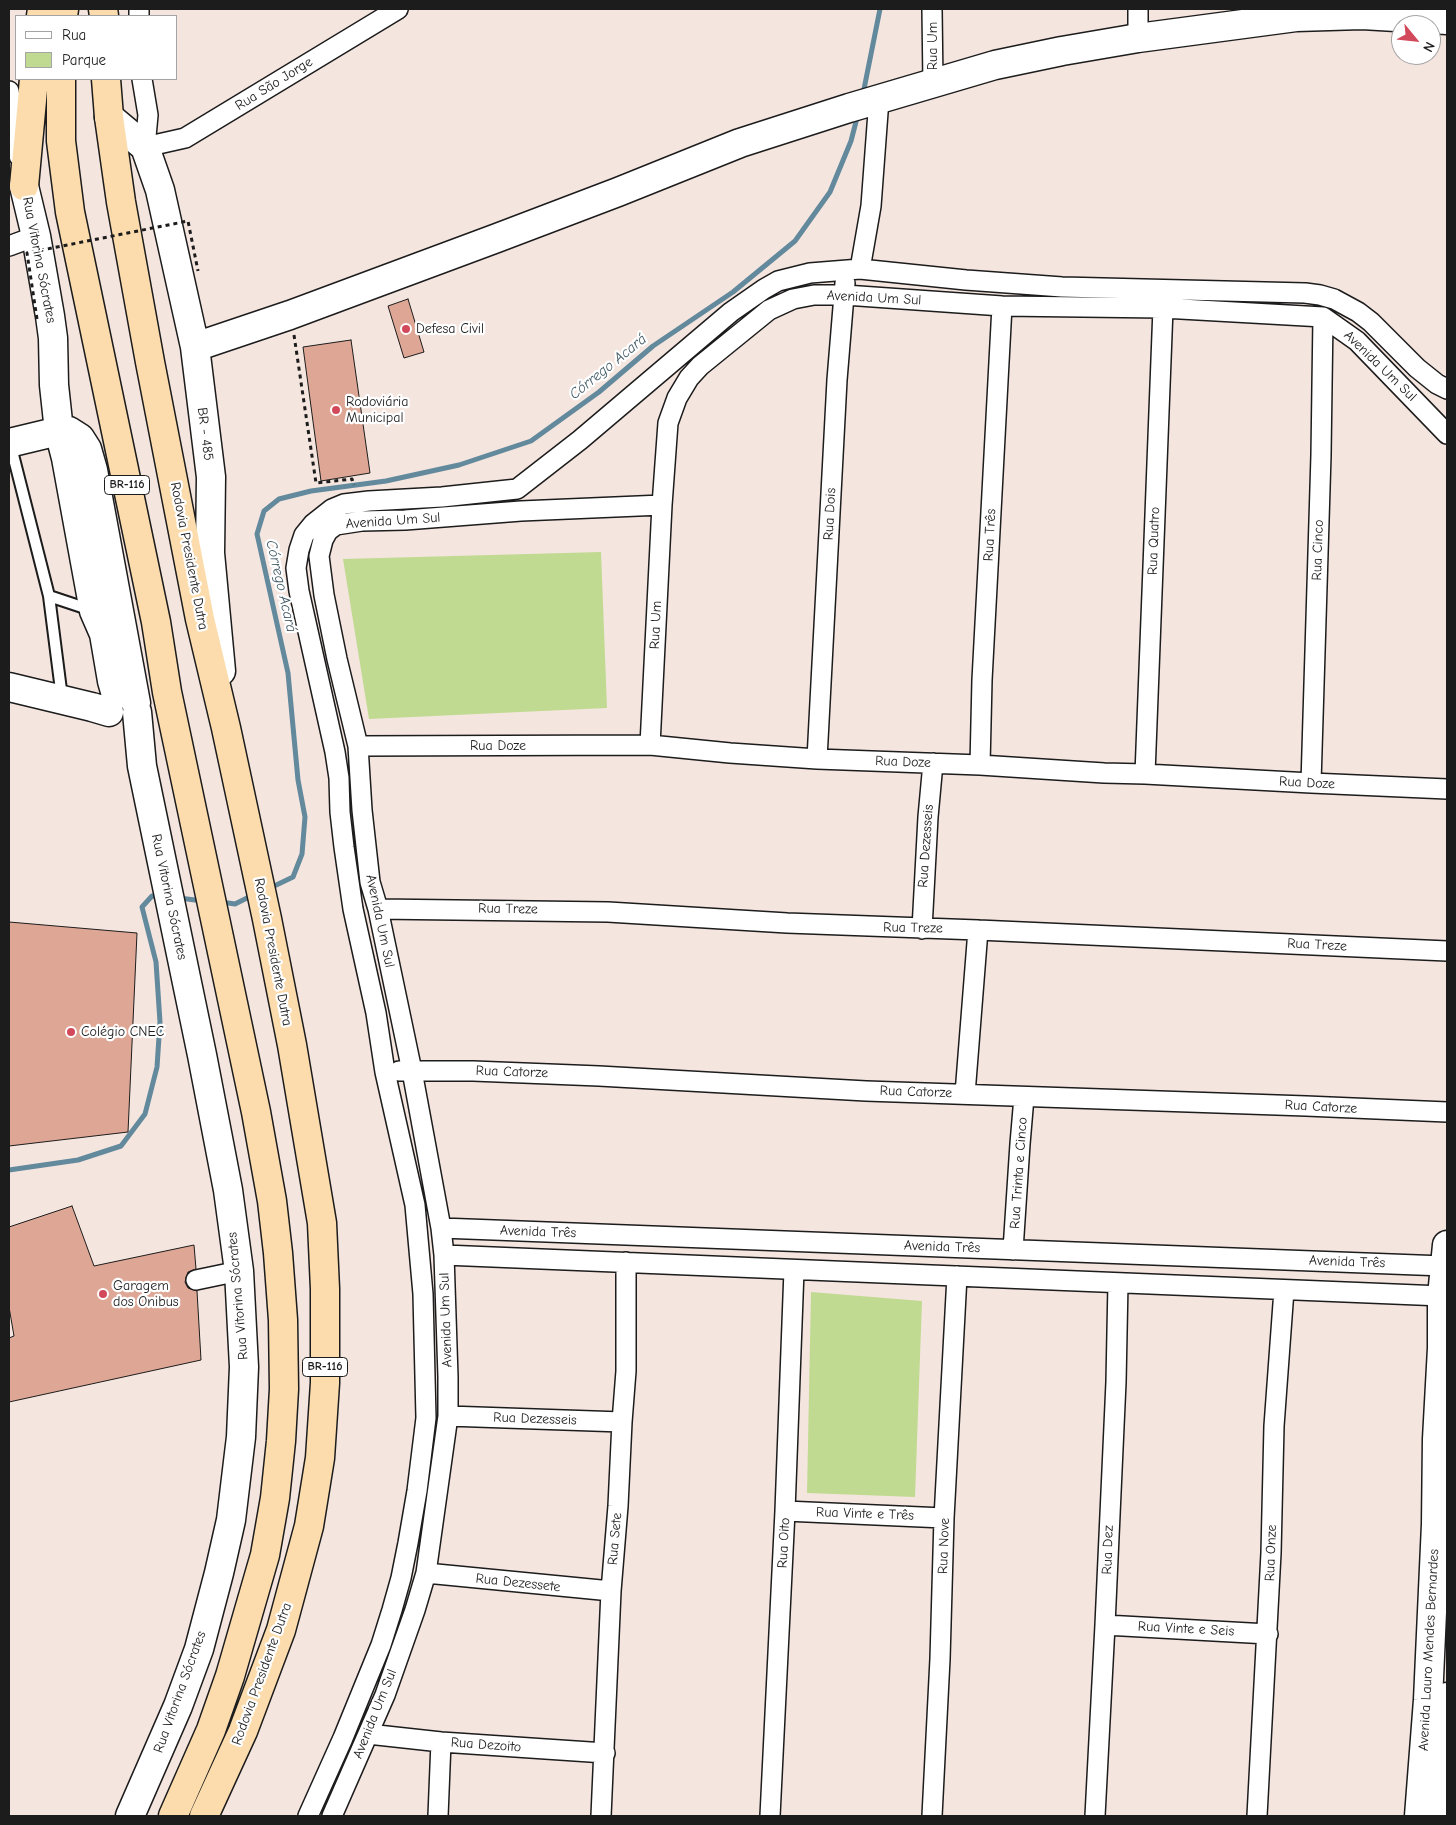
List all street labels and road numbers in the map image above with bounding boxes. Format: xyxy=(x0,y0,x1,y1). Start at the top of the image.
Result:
street label: Rua Um xyxy=(925,22,941,70)
street label: Rua São Jorge xyxy=(232,54,316,114)
street label: Rua Vitorina Sócrates xyxy=(19,195,59,325)
street label: Avenida Um Sul xyxy=(826,287,922,309)
street label: Avenida Um Sul xyxy=(1340,327,1420,405)
street label: BR - 485 xyxy=(193,406,217,462)
road number: BR-116 xyxy=(104,476,150,494)
street label: Rodovia Presidente Dutra xyxy=(166,481,212,631)
street label: Rua Dois xyxy=(820,487,840,541)
street label: Rua Quatro xyxy=(1144,507,1164,575)
street label: Rua Três xyxy=(980,508,1000,562)
street label: Avenida Um Sul xyxy=(345,509,441,533)
street label: Rua Cinco xyxy=(1309,519,1327,581)
street label: Rua Um xyxy=(646,600,666,650)
street label: Rua Doze xyxy=(470,738,526,754)
street label: Rua Doze xyxy=(875,753,931,771)
street label: Rua Doze xyxy=(1279,773,1335,793)
street label: Rua Dezesseis xyxy=(915,804,937,888)
street label: Rua Vitorina Sócrates xyxy=(147,833,191,961)
street label: Avenida Um Sul xyxy=(362,873,398,969)
street label: Rodovia Presidente Dutra xyxy=(250,877,296,1027)
street label: Rua Treze xyxy=(478,900,538,918)
street label: Rua Treze xyxy=(883,919,943,937)
street label: Rua Treze xyxy=(1287,935,1347,955)
street label: Rua Catorze xyxy=(475,1062,549,1082)
street label: Rua Catorze xyxy=(879,1082,953,1102)
street label: Rua Catorze xyxy=(1284,1097,1358,1117)
street label: Rua Trinta e Cinco xyxy=(1007,1117,1031,1229)
street label: Avenida Três xyxy=(500,1222,576,1242)
street label: Rua Vitorina Sócrates xyxy=(224,1231,252,1361)
street label: Avenida Três xyxy=(904,1237,980,1257)
street label: Avenida Três xyxy=(1309,1252,1385,1272)
street label: Avenida Um Sul xyxy=(436,1272,456,1368)
road number: BR-116 xyxy=(302,1358,348,1376)
street label: Rua Dezesseis xyxy=(493,1409,577,1429)
street label: Rua Vinte e Três xyxy=(816,1504,914,1524)
street label: Rua Sete xyxy=(604,1512,626,1566)
street label: Rua Oito xyxy=(774,1517,794,1569)
street label: Rua Nove xyxy=(935,1518,953,1574)
street label: Rua Onze xyxy=(1262,1524,1280,1582)
street label: Rua Dez xyxy=(1099,1525,1117,1575)
street label: Avenida Lauro Mendes Bernardes xyxy=(1415,1548,1443,1752)
street label: Rua Dezessete xyxy=(475,1570,561,1596)
street label: Rodovia Presidente Dutra xyxy=(228,1601,296,1747)
street label: Rua Vinte e Seis xyxy=(1137,1618,1235,1640)
street label: Rua Vitorina Sócrates xyxy=(150,1629,210,1755)
street label: Avenida Um Sul xyxy=(349,1667,401,1761)
street label: Rua Dezoito xyxy=(450,1734,522,1756)

